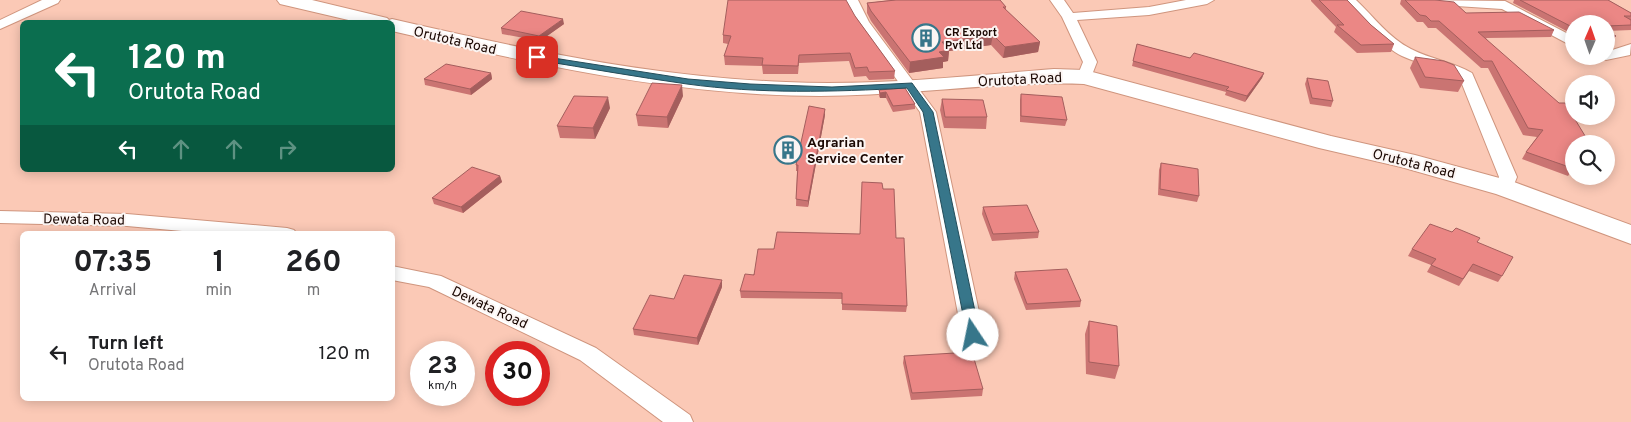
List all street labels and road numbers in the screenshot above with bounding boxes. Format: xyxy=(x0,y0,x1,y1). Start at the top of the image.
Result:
street label: Orutota Road xyxy=(412,24,498,59)
street label: Orutota Road xyxy=(977,70,1063,91)
street label: Orutota Road xyxy=(1371,146,1457,183)
street label: Dewata Road xyxy=(43,211,125,230)
street label: Dewata Road xyxy=(449,283,530,333)

